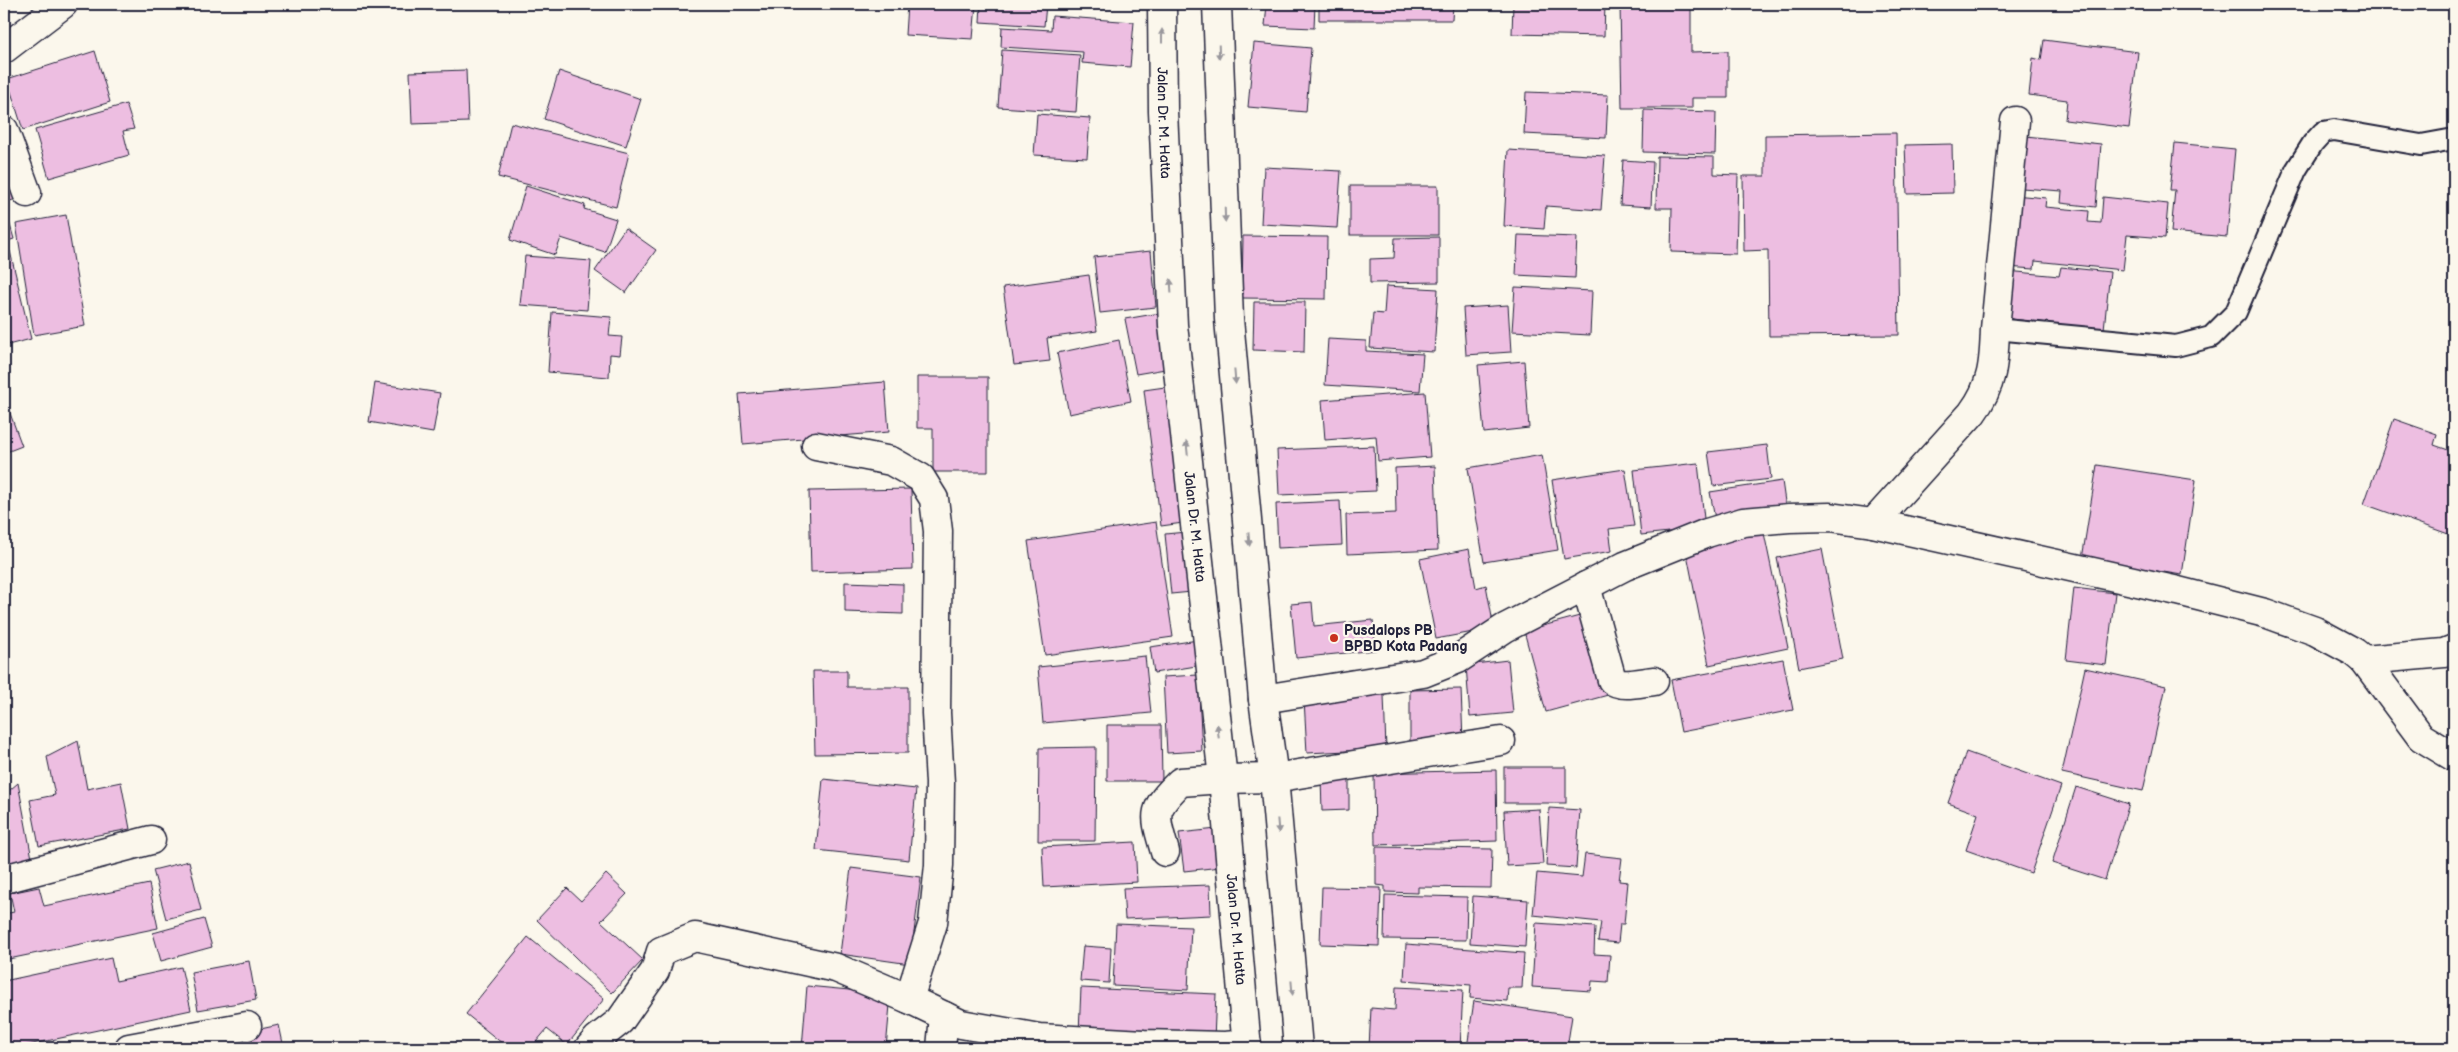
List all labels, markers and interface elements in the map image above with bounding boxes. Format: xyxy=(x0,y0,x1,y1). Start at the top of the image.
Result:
one-way arrow xyxy=(1158,28,1166,44)
one-way arrow xyxy=(1215,45,1223,61)
street label: Jalan Dr. M. Hatta xyxy=(1154,67,1174,179)
one-way arrow xyxy=(1222,207,1230,223)
one-way arrow xyxy=(1167,278,1175,294)
one-way arrow xyxy=(1231,369,1239,385)
one-way arrow xyxy=(1183,439,1191,455)
street label: Jalan Dr. M. Hatta xyxy=(1180,470,1209,583)
one-way arrow xyxy=(1245,531,1253,547)
place label: Pusdalops PB BPBD Kota Padang xyxy=(1344,622,1467,655)
marker: Pusdalops PB BPBD Kota Padang xyxy=(1328,632,1340,644)
one-way arrow xyxy=(1214,723,1222,739)
one-way arrow xyxy=(1274,819,1282,835)
street label: Jalan Dr. M. Hatta xyxy=(1222,873,1249,986)
one-way arrow xyxy=(1289,980,1297,996)

